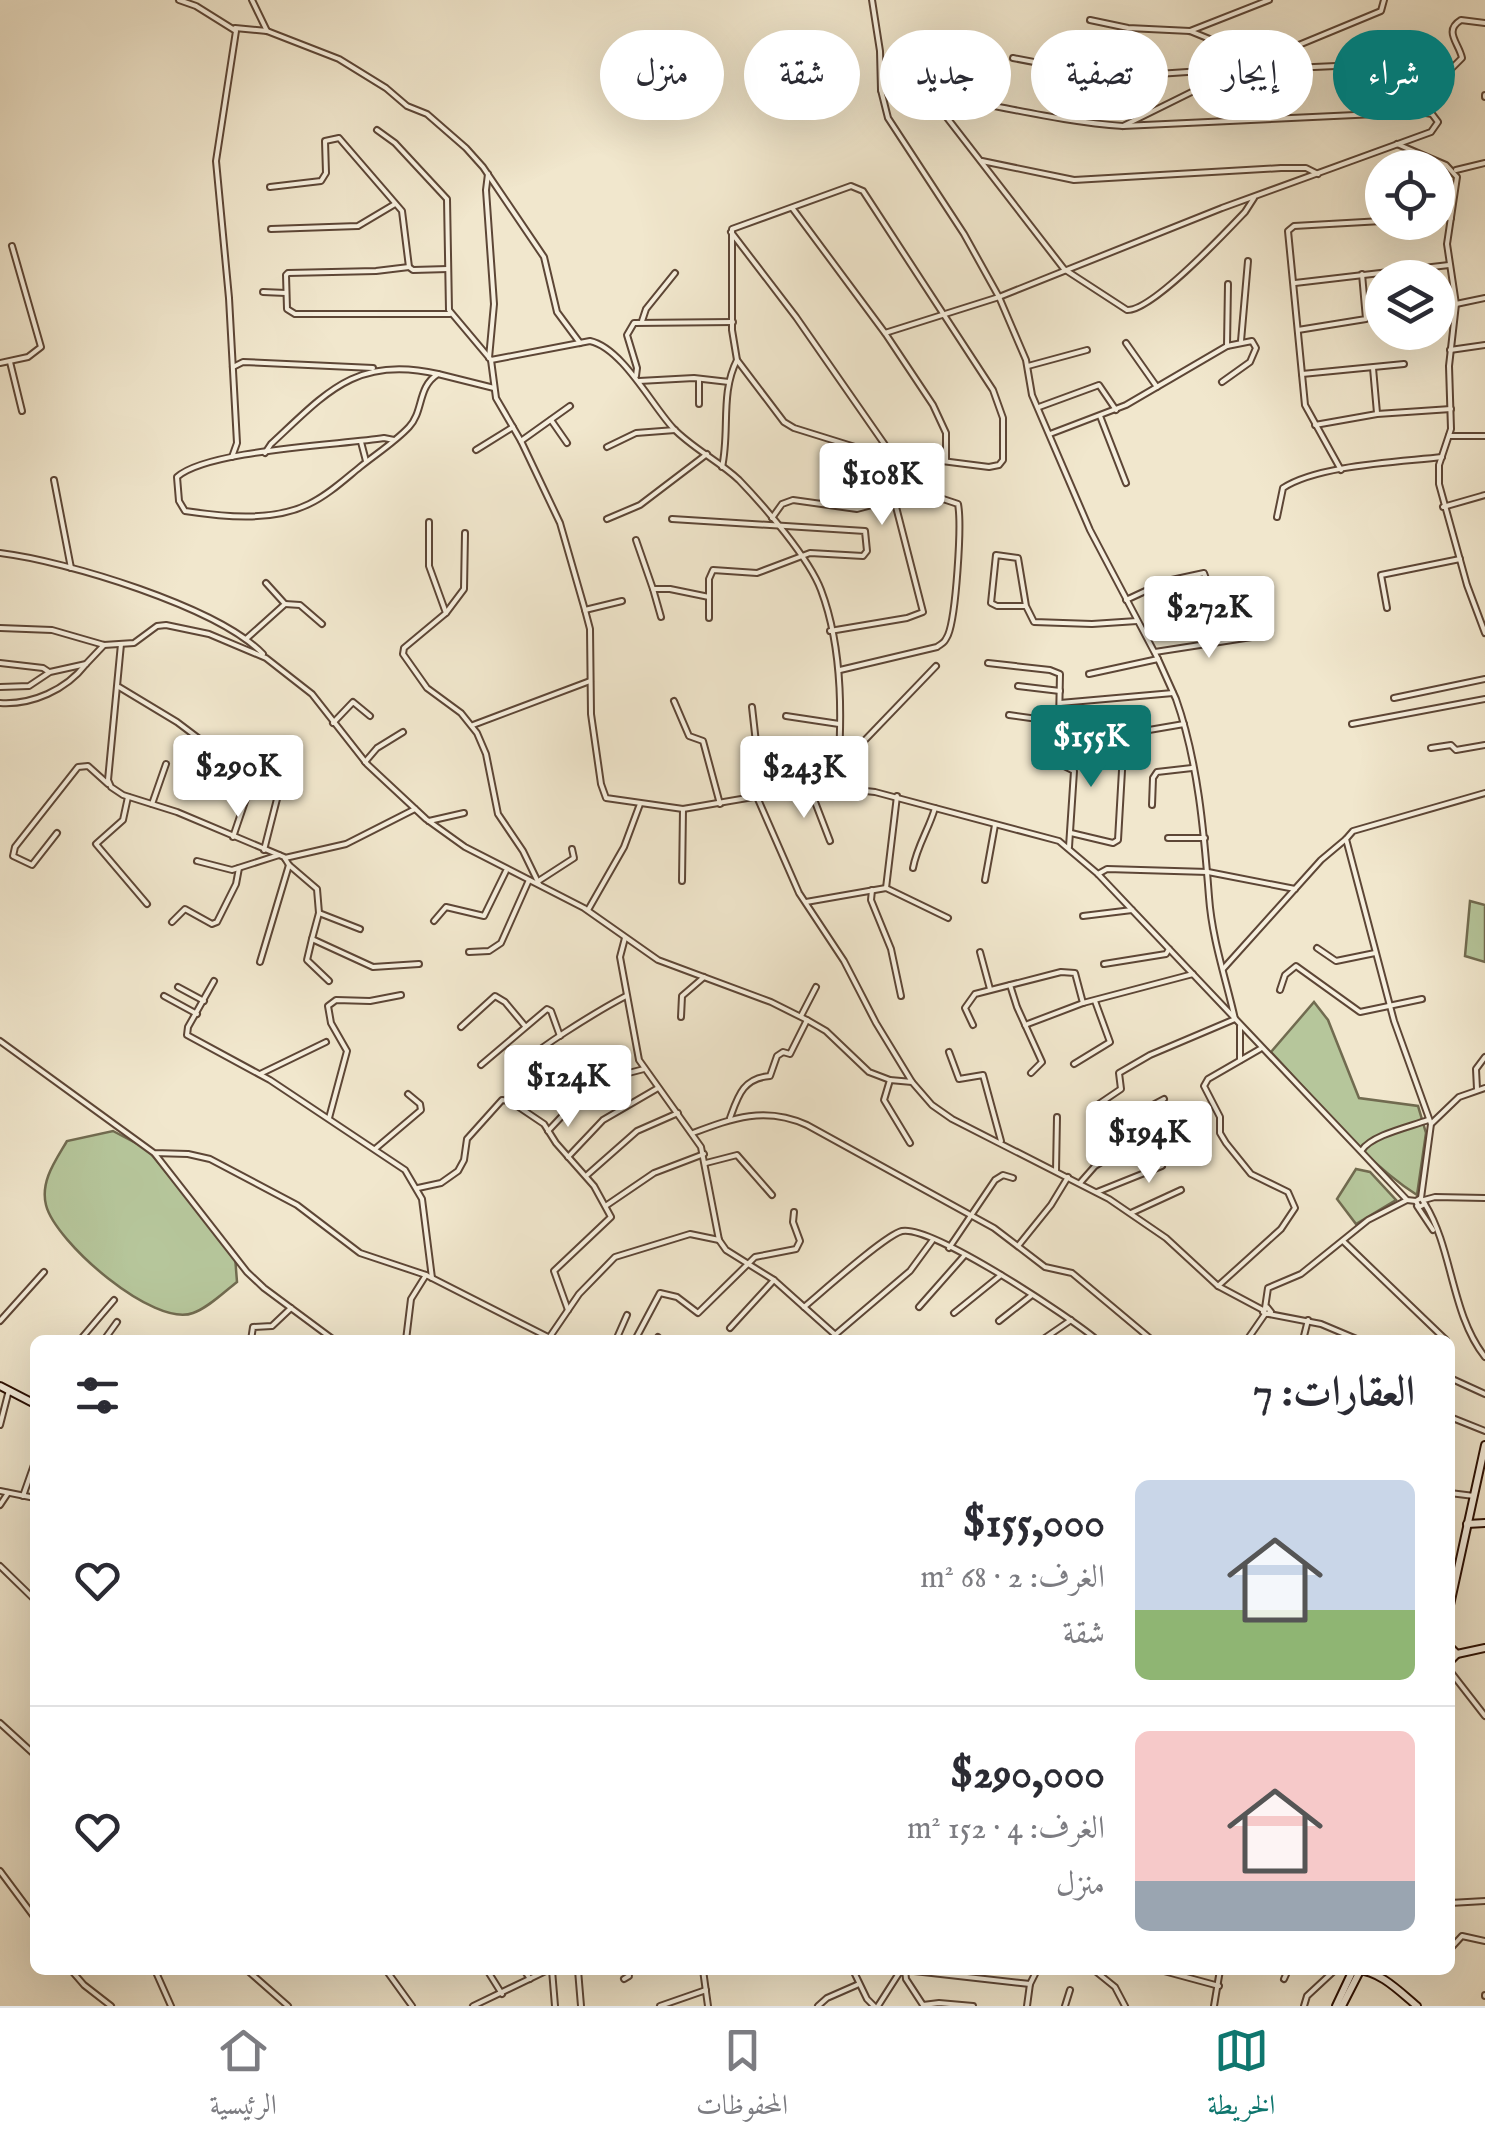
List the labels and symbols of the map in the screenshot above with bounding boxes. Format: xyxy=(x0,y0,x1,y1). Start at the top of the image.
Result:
pin: $108K xyxy=(812,443,952,528)
pin: $272K xyxy=(1139,576,1279,661)
pin: $155K xyxy=(1021,705,1161,790)
pin: $290K xyxy=(168,735,308,820)
pin: $243K xyxy=(734,736,874,821)
pin: $124K xyxy=(498,1045,638,1130)
pin: $194K xyxy=(1079,1101,1219,1186)

